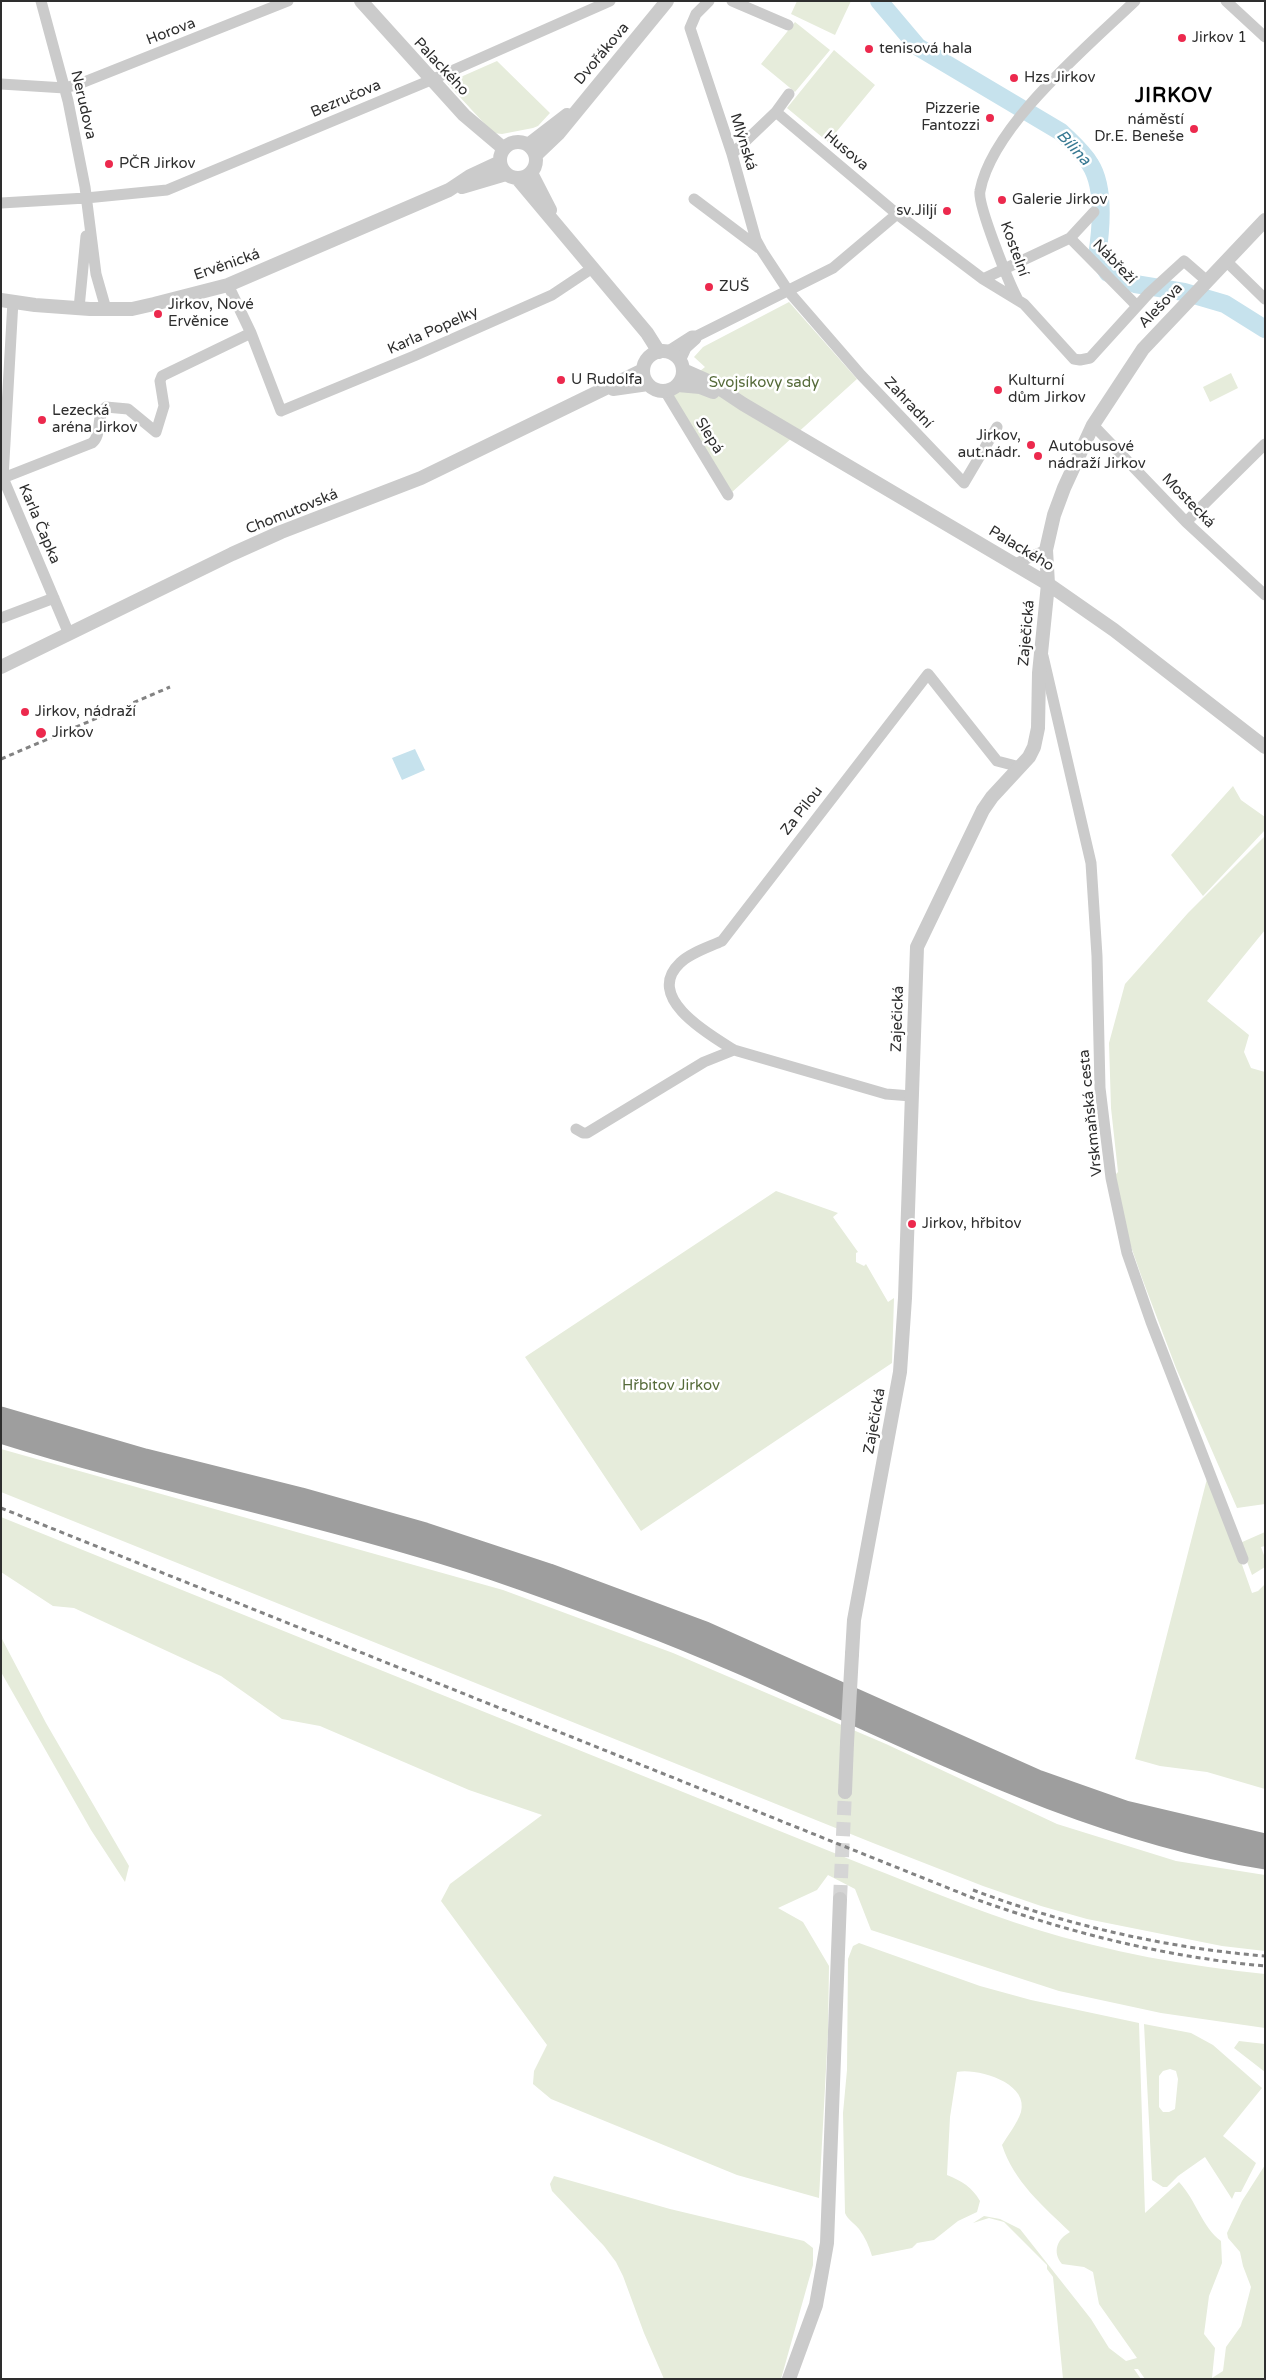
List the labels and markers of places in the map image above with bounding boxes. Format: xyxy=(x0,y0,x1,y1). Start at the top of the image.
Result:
place label: Jirkov 1 xyxy=(1192,29,1247,47)
marker: Jirkov 1 xyxy=(1176,32,1188,44)
place label: tenisová hala xyxy=(879,40,972,58)
marker: tenisová hala xyxy=(863,43,875,55)
place label: Hzs Jirkov xyxy=(1024,69,1095,87)
marker: Hzs Jirkov xyxy=(1008,72,1020,84)
place label: Pizzerie Fantozzi xyxy=(921,100,980,135)
place label: náměstí Dr.E. Beneše xyxy=(1094,111,1184,146)
marker: Pizzerie Fantozzi xyxy=(984,112,996,124)
marker: náměstí Dr.E. Beneše xyxy=(1188,123,1200,135)
place label: PČR Jirkov xyxy=(119,155,196,173)
marker: PČR Jirkov xyxy=(103,158,115,170)
place label: Galerie Jirkov xyxy=(1012,191,1107,209)
marker: Galerie Jirkov xyxy=(996,194,1008,206)
place label: sv.Jiljí xyxy=(896,202,937,220)
marker: sv.Jiljí xyxy=(941,205,953,217)
place label: ZUŠ xyxy=(719,278,749,296)
marker: ZUŠ xyxy=(703,281,715,293)
place label: Jirkov, Nové Ervěnice xyxy=(168,296,254,331)
marker: Jirkov, Nové Ervěnice xyxy=(152,308,164,320)
place label: U Rudolfa xyxy=(571,371,642,389)
place label: Kulturní dům Jirkov xyxy=(1008,372,1086,407)
marker: U Rudolfa xyxy=(555,374,567,386)
marker: Kulturní dům Jirkov xyxy=(992,384,1004,396)
place label: Lezecká aréna Jirkov xyxy=(52,402,137,437)
marker: Lezecká aréna Jirkov xyxy=(36,414,48,426)
place label: Jirkov, aut.nádr. xyxy=(958,427,1021,462)
place label: Autobusové nádraží Jirkov xyxy=(1048,438,1146,473)
marker: Jirkov, aut.nádr. xyxy=(1025,439,1037,451)
marker: Autobusové nádraží Jirkov xyxy=(1032,450,1044,462)
place label: Jirkov, nádraží xyxy=(35,703,136,721)
marker: Jirkov, nádraží xyxy=(19,706,31,718)
place label: Jirkov xyxy=(52,724,93,742)
marker: Jirkov xyxy=(34,726,48,740)
place label: Jirkov, hřbitov xyxy=(922,1215,1021,1233)
marker: Jirkov, hřbitov xyxy=(906,1218,918,1230)

